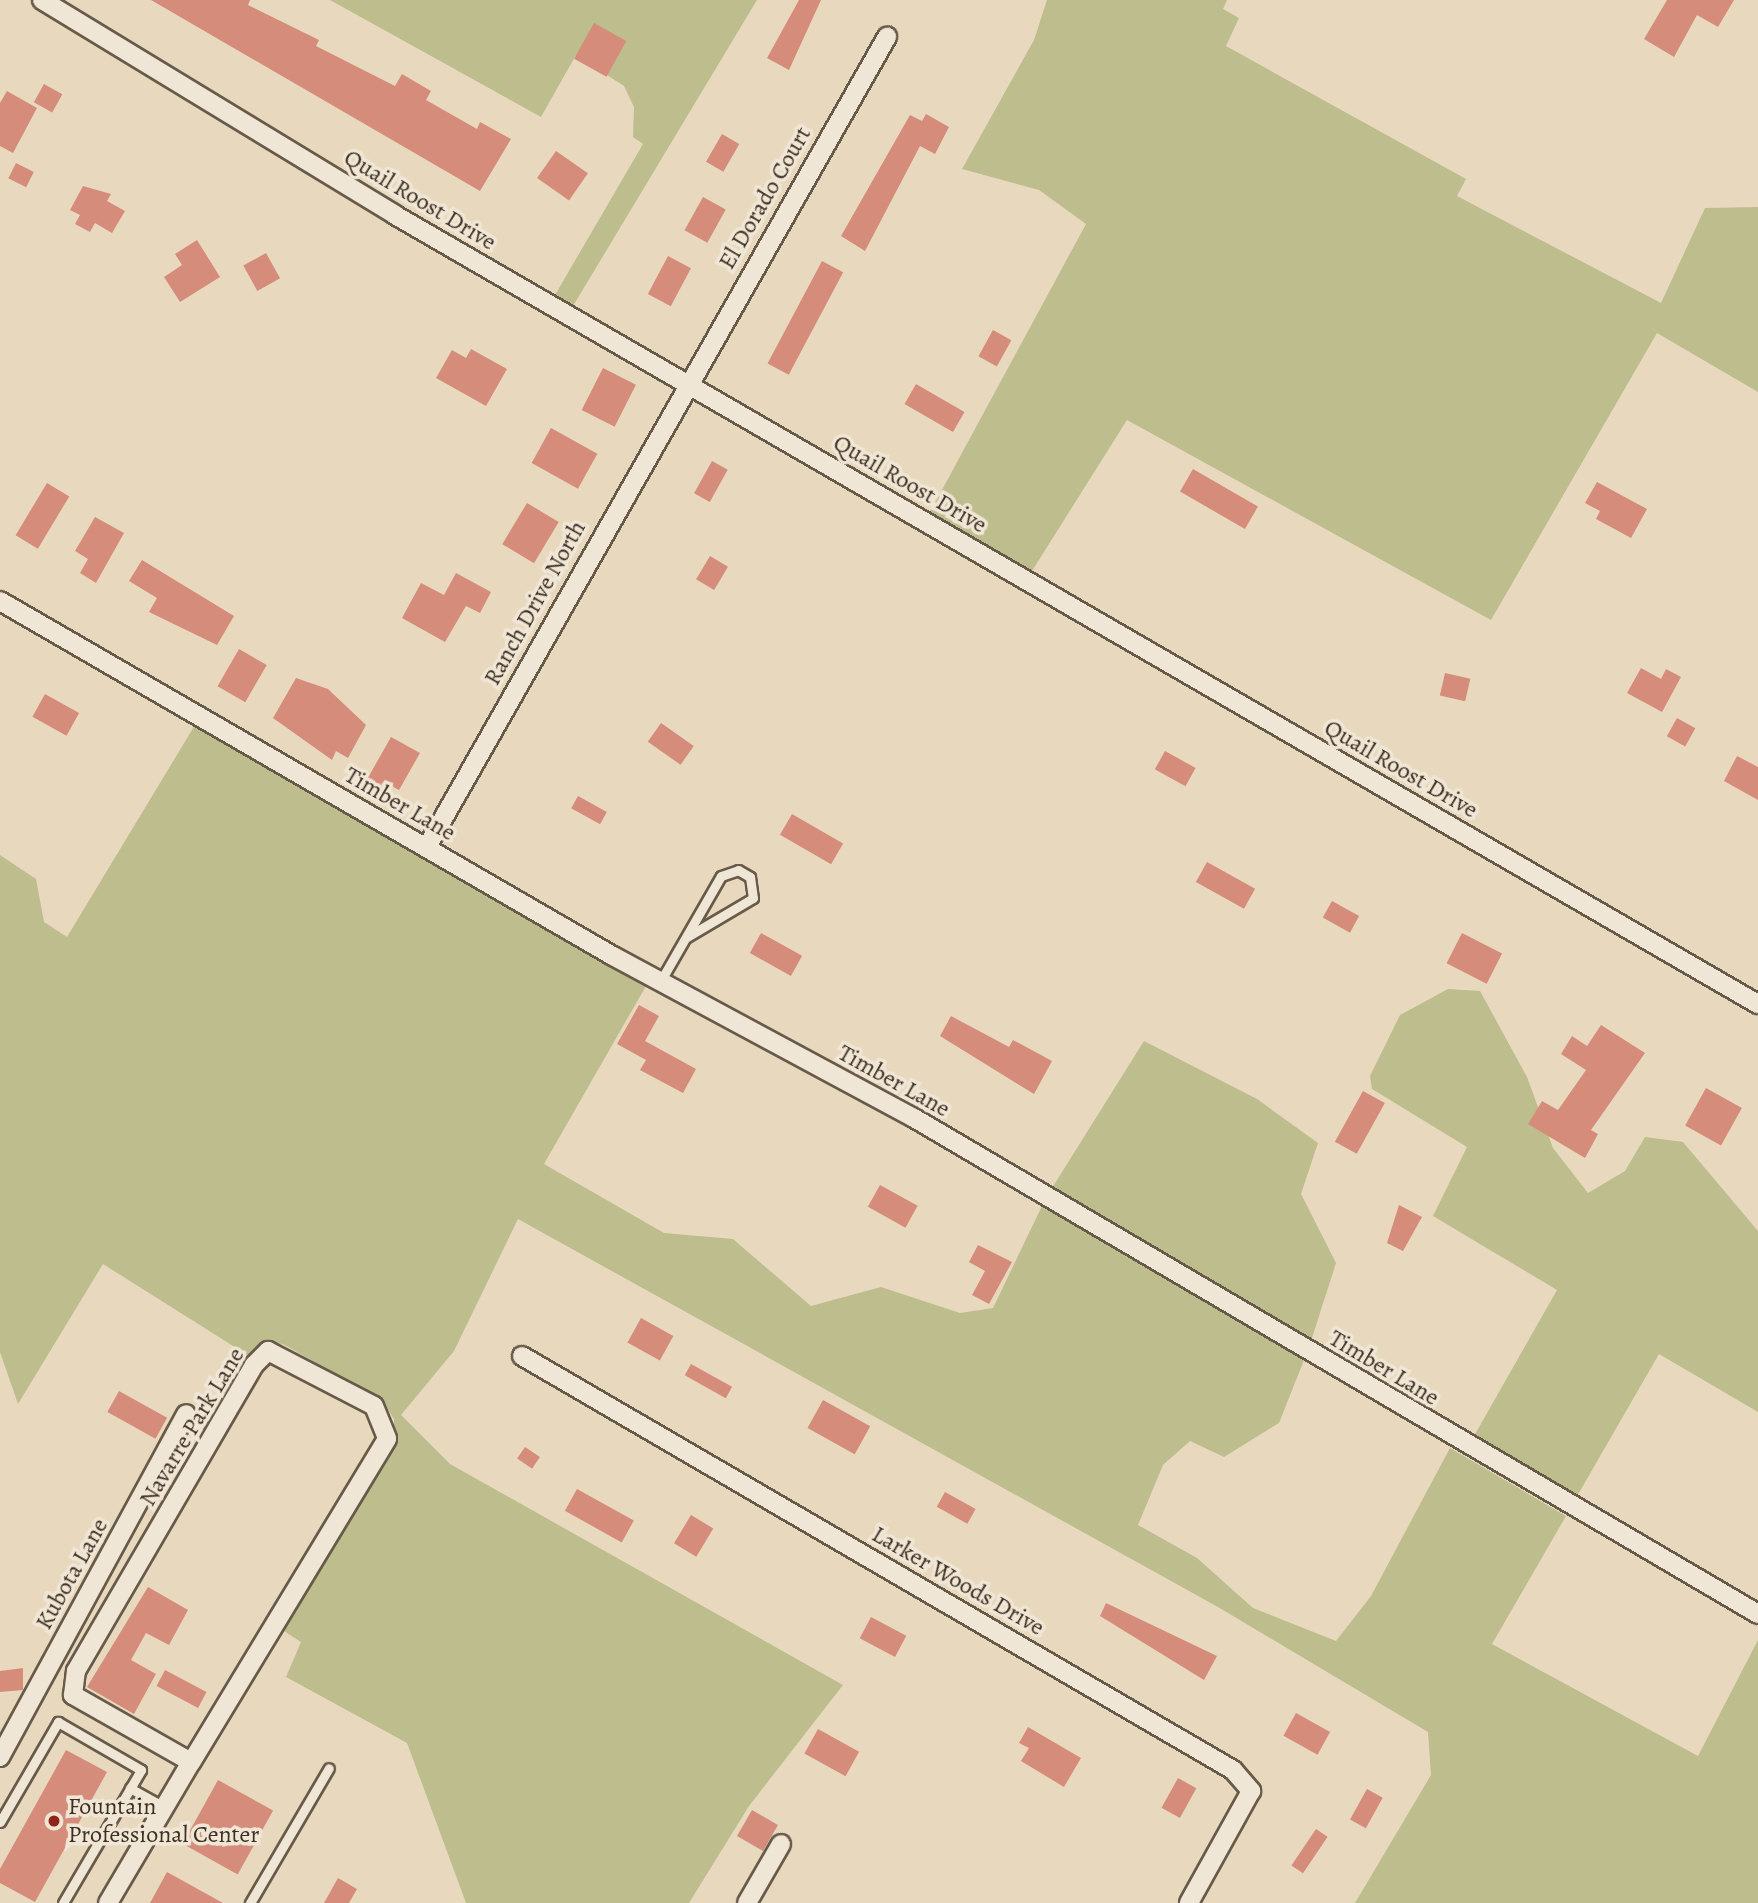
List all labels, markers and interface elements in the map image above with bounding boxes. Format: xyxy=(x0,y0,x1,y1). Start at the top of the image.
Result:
street label: El Dorado Court xyxy=(713,122,817,274)
street label: Quail Roost Drive xyxy=(339,143,501,257)
street label: Quail Roost Drive xyxy=(828,428,992,540)
street label: Ranch Drive North xyxy=(478,516,592,690)
street label: Quail Roost Drive xyxy=(1319,713,1483,825)
street label: Timber Lane xyxy=(339,761,461,847)
street label: Timber Lane xyxy=(833,1039,955,1123)
street label: Timber Lane xyxy=(1324,1324,1444,1412)
street label: Navarre Park Lane xyxy=(133,1343,251,1511)
street label: Kubota Lane xyxy=(30,1513,114,1635)
street label: Larker Woods Drive xyxy=(867,1520,1049,1642)
place label: Fountain Professional Center xyxy=(68,1793,259,1849)
marker: Fountain Professional Center xyxy=(46,1813,62,1829)

